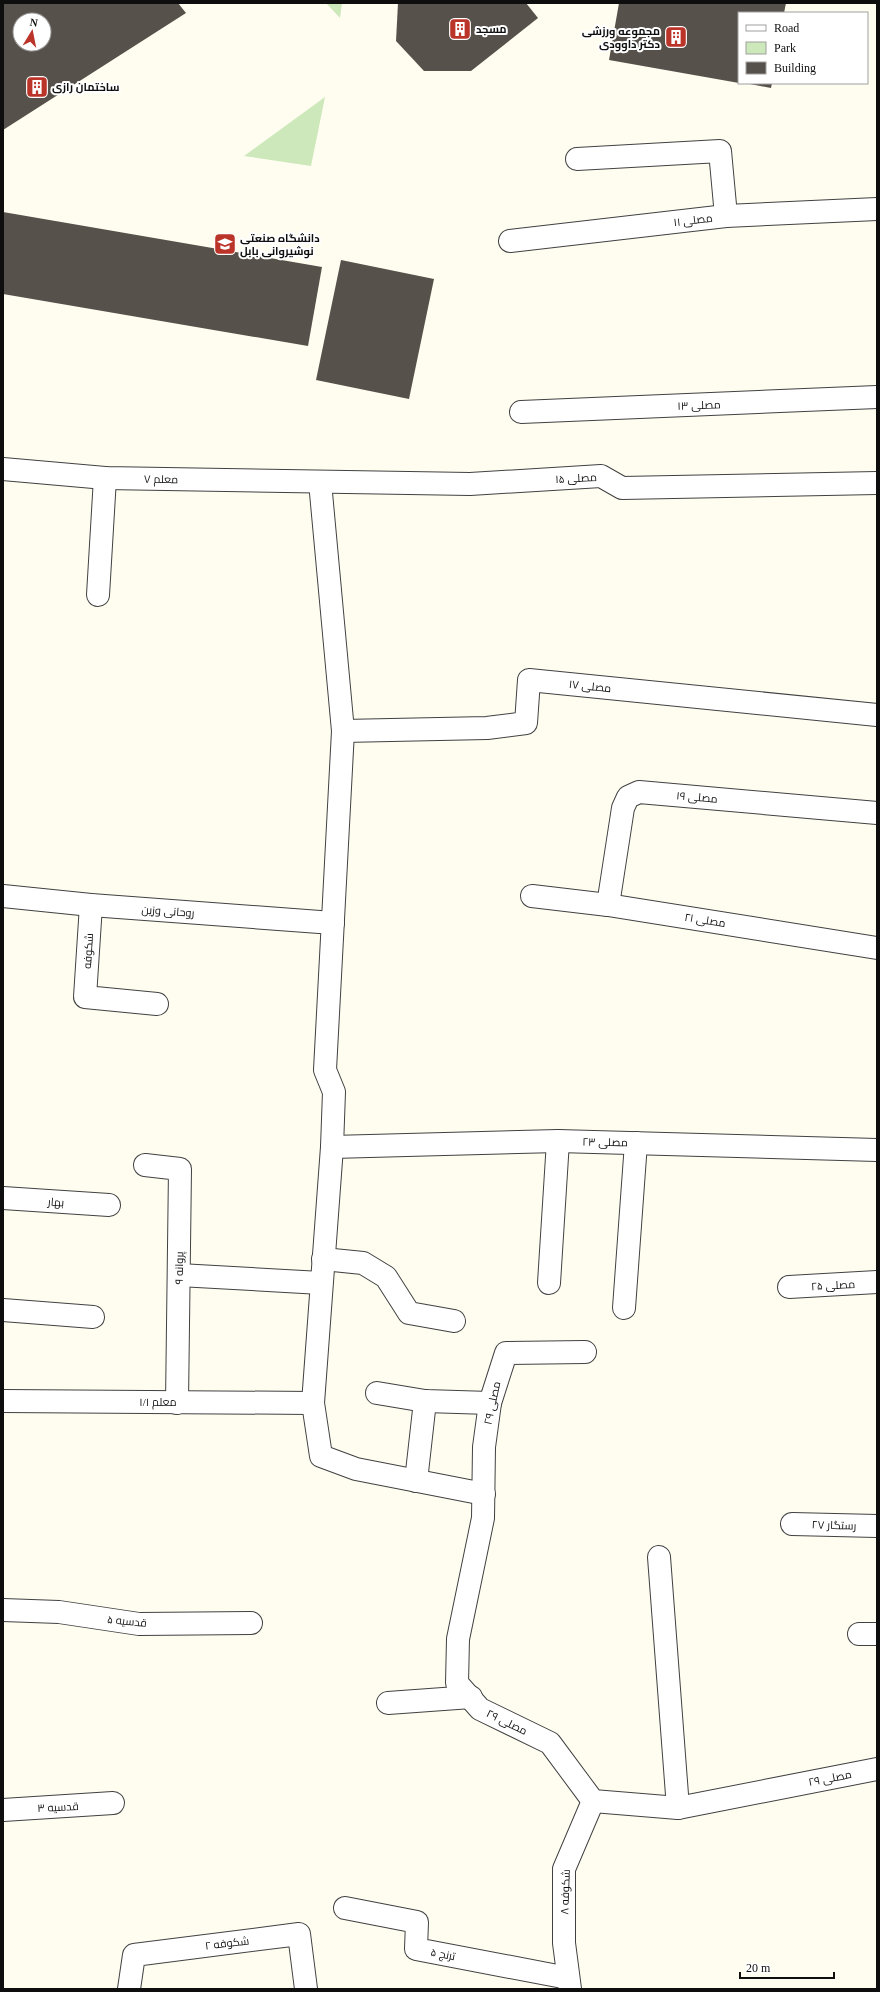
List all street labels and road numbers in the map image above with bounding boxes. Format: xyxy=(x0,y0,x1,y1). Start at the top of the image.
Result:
street label: مصلی ۱۱ xyxy=(673,212,713,229)
street label: مصلی ۱۳ xyxy=(677,398,721,413)
street label: مصلی ۱۵ xyxy=(555,471,597,486)
street label: معلم ۷ xyxy=(144,473,178,487)
street label: مصلی ۱۷ xyxy=(568,678,612,695)
street label: مصلی ۱۹ xyxy=(676,789,718,806)
street label: روحانی وزین xyxy=(141,903,195,920)
street label: مصلی ۲۱ xyxy=(683,911,726,930)
street label: شکوفه xyxy=(81,933,96,969)
street label: مصلی ۲۳ xyxy=(582,1136,628,1149)
street label: بهار xyxy=(46,1195,65,1210)
street label: پروانه ۹ xyxy=(173,1251,186,1285)
street label: مصلی ۲۵ xyxy=(811,1278,855,1293)
street label: مصلی ۲۹ xyxy=(482,1380,503,1426)
street label: معلم ۱/۱ xyxy=(139,1396,177,1410)
street label: رستگار ۲۷ xyxy=(811,1518,857,1533)
street label: قدسیه ۵ xyxy=(106,1613,148,1629)
street label: مصلی ۲۹ xyxy=(484,1707,529,1738)
street label: مصلی ۲۹ xyxy=(807,1768,853,1789)
street label: قدسیه ۳ xyxy=(37,1800,79,1814)
street label: شکوفه ۸ xyxy=(558,1869,573,1915)
street label: شکوفه ۲ xyxy=(204,1934,250,1953)
street label: ترنج ۵ xyxy=(429,1946,456,1964)

